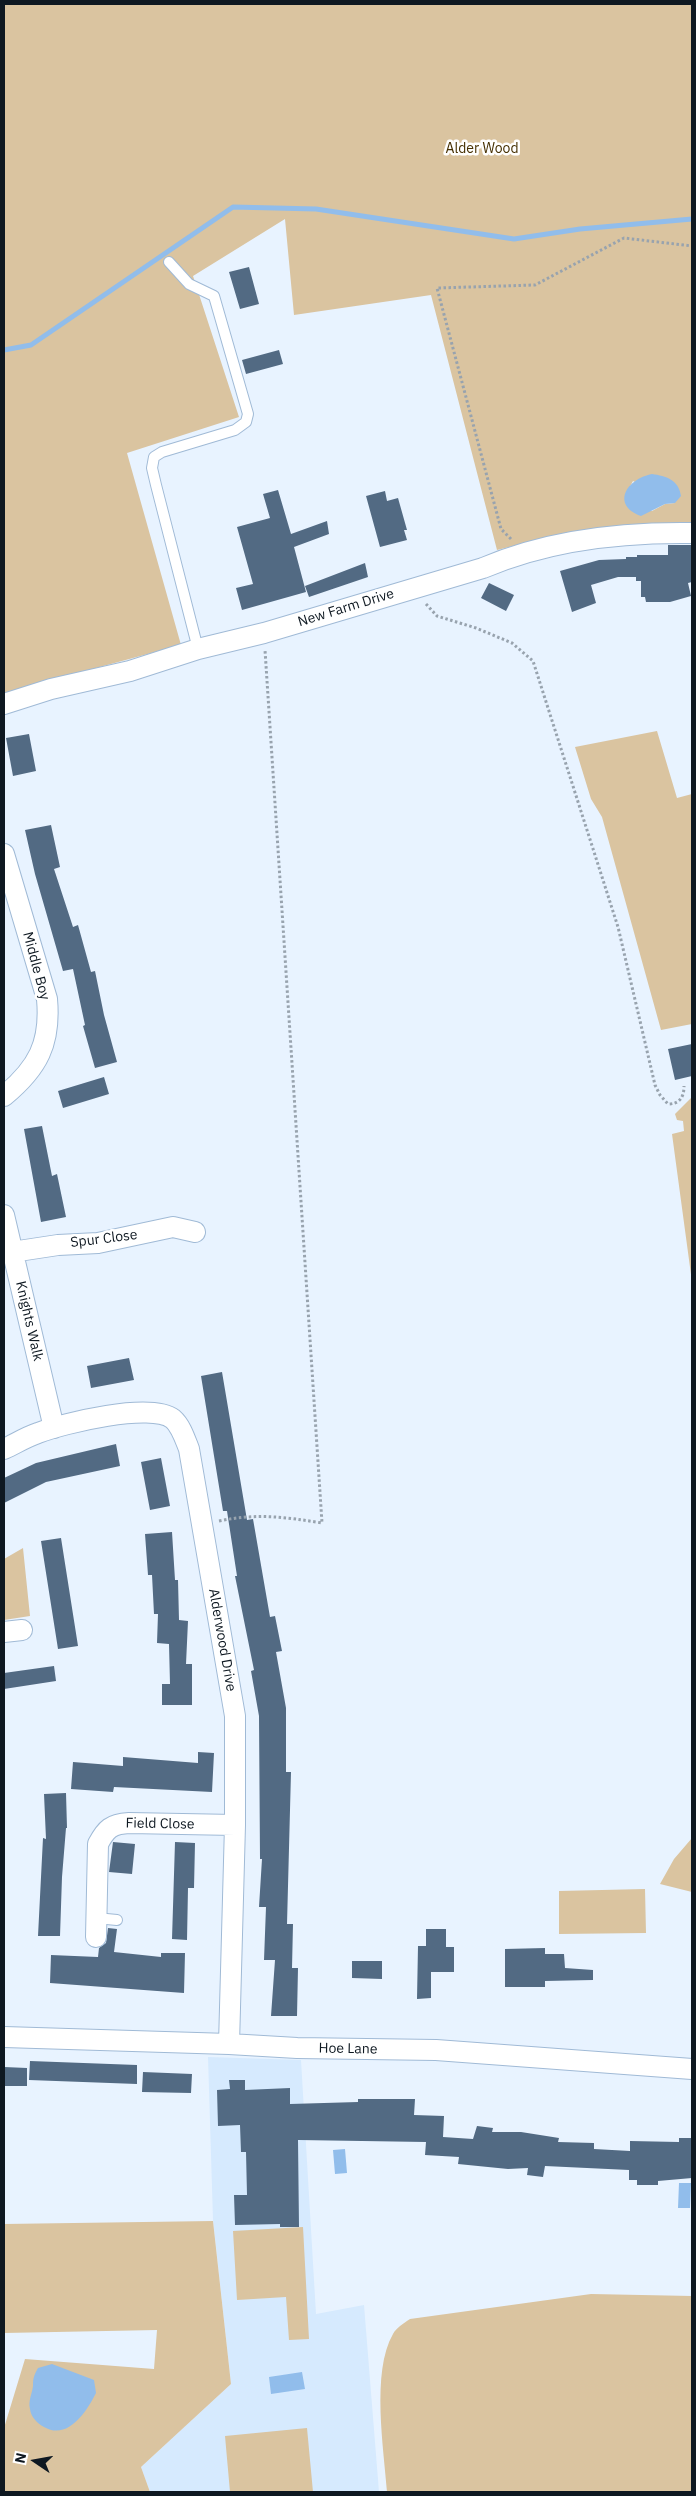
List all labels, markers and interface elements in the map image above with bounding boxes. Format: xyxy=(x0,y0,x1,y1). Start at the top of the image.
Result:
park label: Alder Wood xyxy=(445,141,519,157)
street label: New Farm Drive xyxy=(296,585,396,631)
street label: Middle Boy xyxy=(19,930,53,1002)
street label: Spur Close xyxy=(69,1227,139,1251)
street label: Knights Walk xyxy=(12,1279,46,1363)
street label: Alderwood Drive xyxy=(205,1587,239,1693)
street label: Field Close xyxy=(125,1815,195,1833)
street label: Hoe Lane xyxy=(318,2040,378,2058)
north arrow xyxy=(10,2436,60,2486)
text: N xyxy=(10,2451,30,2465)

